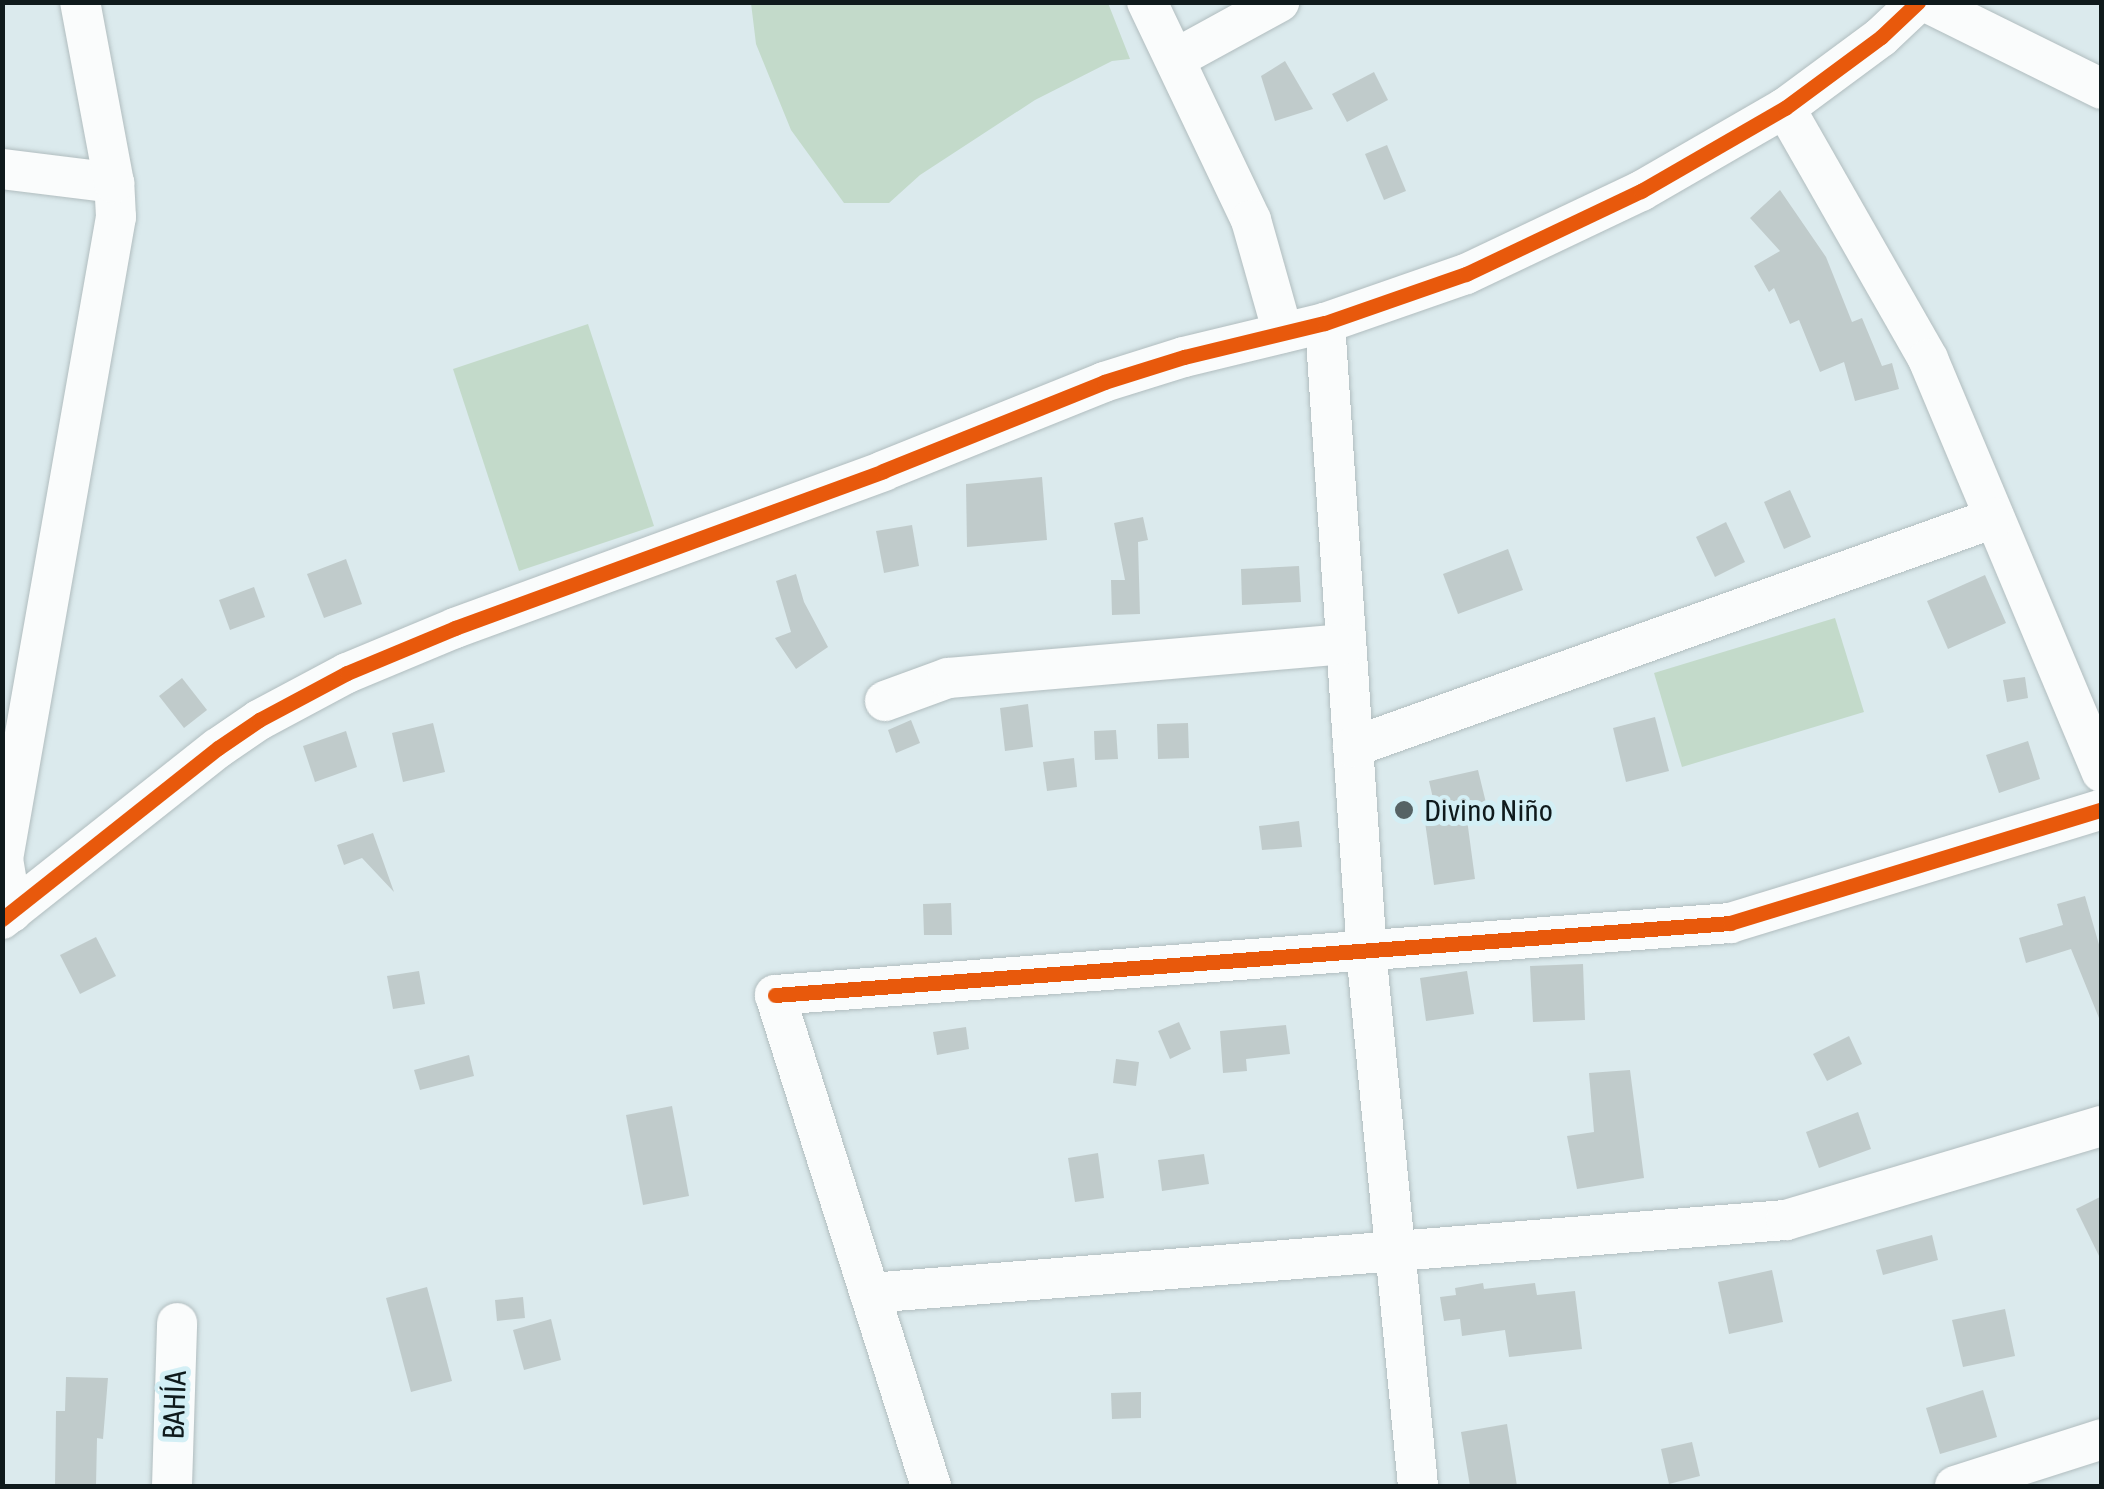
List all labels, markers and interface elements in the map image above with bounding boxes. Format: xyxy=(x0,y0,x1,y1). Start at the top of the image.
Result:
place label: Divino Niño xyxy=(1424,792,1553,828)
marker: Divino Niño xyxy=(1393,799,1415,821)
street label: BAHÍA xyxy=(155,1370,193,1440)

